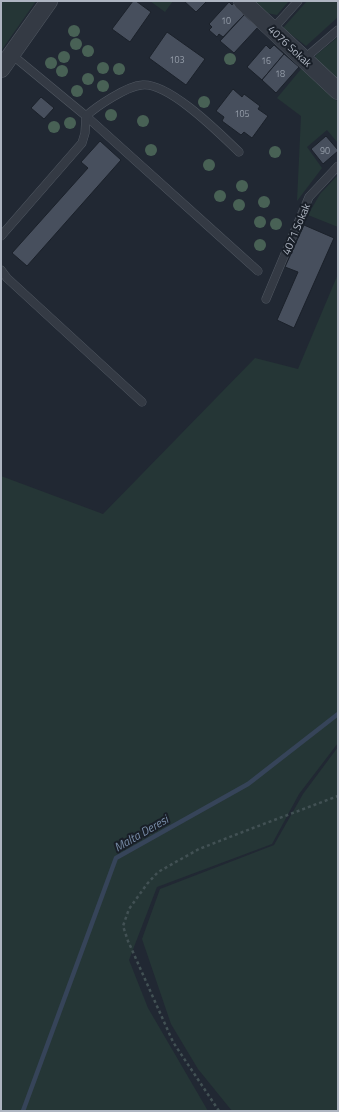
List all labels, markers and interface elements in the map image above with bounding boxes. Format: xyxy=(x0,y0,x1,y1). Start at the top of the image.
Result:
house number: 10 xyxy=(221,14,231,27)
street label: 4076 Sokak xyxy=(264,21,316,71)
house number: 103 xyxy=(169,53,185,66)
house number: 16 xyxy=(261,54,271,67)
house number: 18 xyxy=(275,67,285,80)
house number: 105 xyxy=(234,107,250,120)
house number: 90 xyxy=(320,144,330,157)
street label: 4071 Sokak xyxy=(278,200,314,257)
water label: Malta Deresi xyxy=(110,809,173,856)

